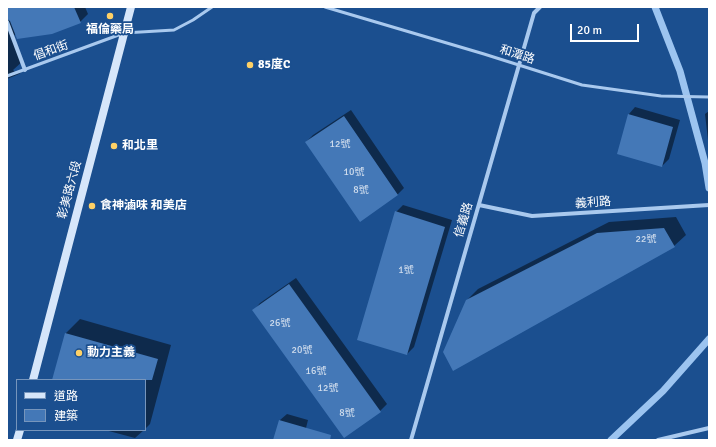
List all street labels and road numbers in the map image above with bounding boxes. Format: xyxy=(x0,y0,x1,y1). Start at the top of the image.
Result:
street label: 倡和街 xyxy=(32,38,70,64)
street label: 和潭路 xyxy=(498,43,536,67)
street label: 彰美路六段 xyxy=(55,159,85,221)
street label: 義利路 xyxy=(575,195,611,211)
street label: 信義路 xyxy=(452,201,476,239)

